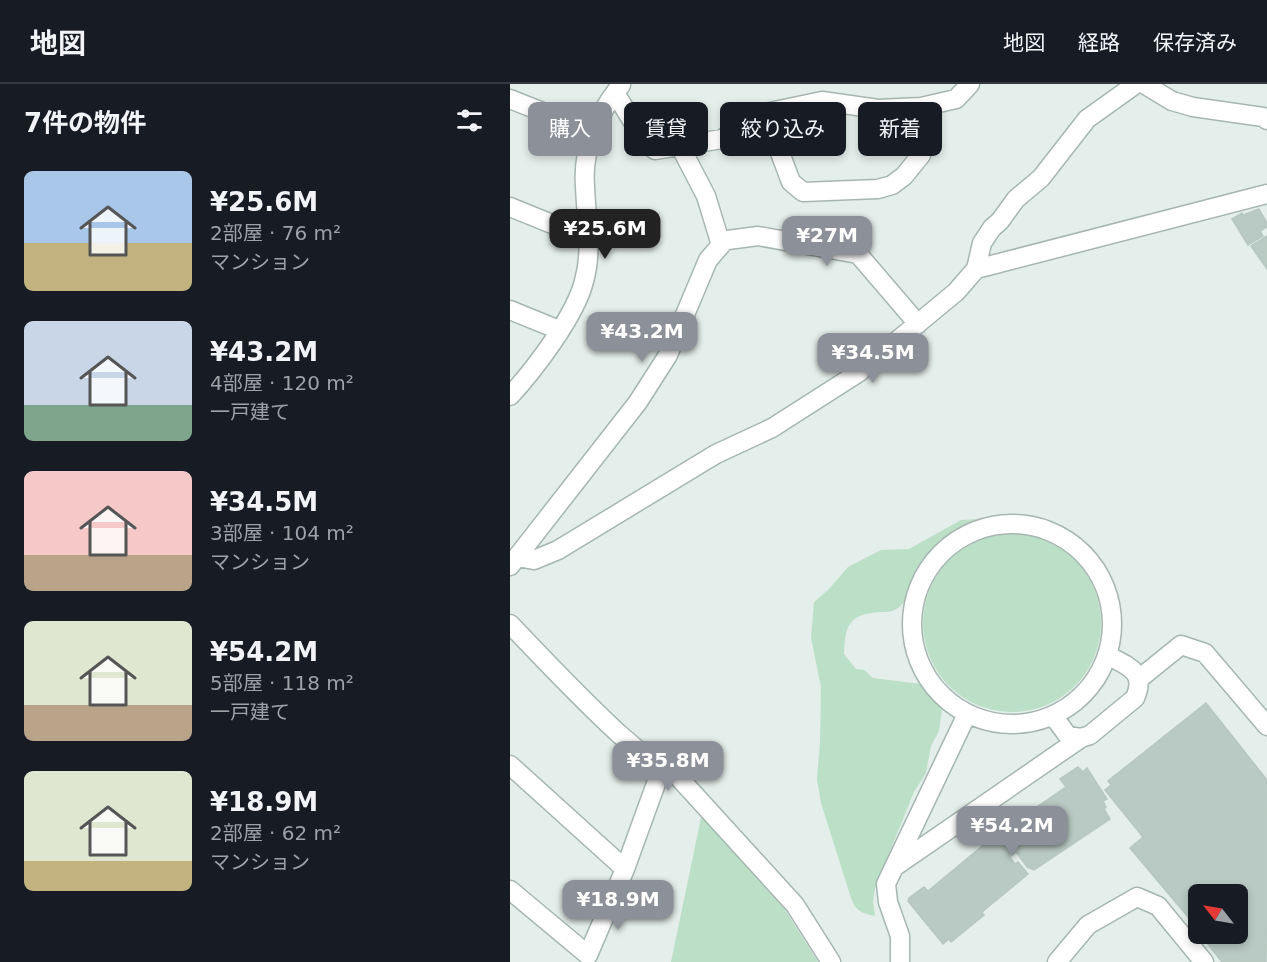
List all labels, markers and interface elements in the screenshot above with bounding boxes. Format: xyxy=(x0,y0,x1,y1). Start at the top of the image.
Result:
text: 地図 xyxy=(30,27,86,60)
text: 地図 xyxy=(1003,31,1045,55)
text: 経路 xyxy=(1078,31,1120,55)
text: 保存済み xyxy=(1153,31,1237,55)
chip: 購入 xyxy=(528,102,612,156)
chip: 賃貸 xyxy=(624,102,708,156)
chip: 絞り込み xyxy=(720,102,846,156)
chip: 新着 xyxy=(858,102,942,156)
icon: filters xyxy=(453,104,486,137)
text: 7件の物件 xyxy=(24,108,146,138)
text: ¥25.6M xyxy=(210,187,318,217)
icon: home xyxy=(72,195,144,267)
pin: ¥25.6M xyxy=(556,209,654,260)
text: ¥25.6M xyxy=(563,216,647,240)
pin: ¥27M xyxy=(791,216,863,267)
text: 2部屋 · 76 m² xyxy=(210,221,341,245)
text: ¥27M xyxy=(796,223,858,247)
text: マンション xyxy=(210,250,310,274)
pin: ¥43.2M xyxy=(593,312,691,363)
text: ¥43.2M xyxy=(600,319,684,343)
pin: ¥34.5M xyxy=(824,333,922,384)
text: ¥43.2M xyxy=(210,337,318,367)
text: ¥34.5M xyxy=(831,340,915,364)
icon: home xyxy=(72,345,144,417)
text: 4部屋 · 120 m² xyxy=(210,371,354,395)
text: 一戸建て xyxy=(210,400,290,424)
text: ¥34.5M xyxy=(210,487,318,517)
icon: home xyxy=(72,495,144,567)
text: 3部屋 · 104 m² xyxy=(210,521,354,545)
text: マンション xyxy=(210,550,310,574)
text: ¥54.2M xyxy=(210,637,318,667)
icon: home xyxy=(72,645,144,717)
text: 5部屋 · 118 m² xyxy=(210,671,354,695)
text: 一戸建て xyxy=(210,700,290,724)
pin: ¥35.8M xyxy=(619,741,717,792)
text: ¥35.8M xyxy=(626,748,710,772)
text: ¥18.9M xyxy=(210,787,318,817)
icon: home xyxy=(72,795,144,867)
pin: ¥54.2M xyxy=(963,806,1061,857)
text: ¥54.2M xyxy=(970,813,1054,837)
text: 2部屋 · 62 m² xyxy=(210,821,341,845)
text: マンション xyxy=(210,850,310,874)
pin: ¥18.9M xyxy=(569,880,667,931)
north arrow xyxy=(1188,884,1248,944)
map controls xyxy=(1188,884,1248,944)
text: ¥18.9M xyxy=(576,887,660,911)

